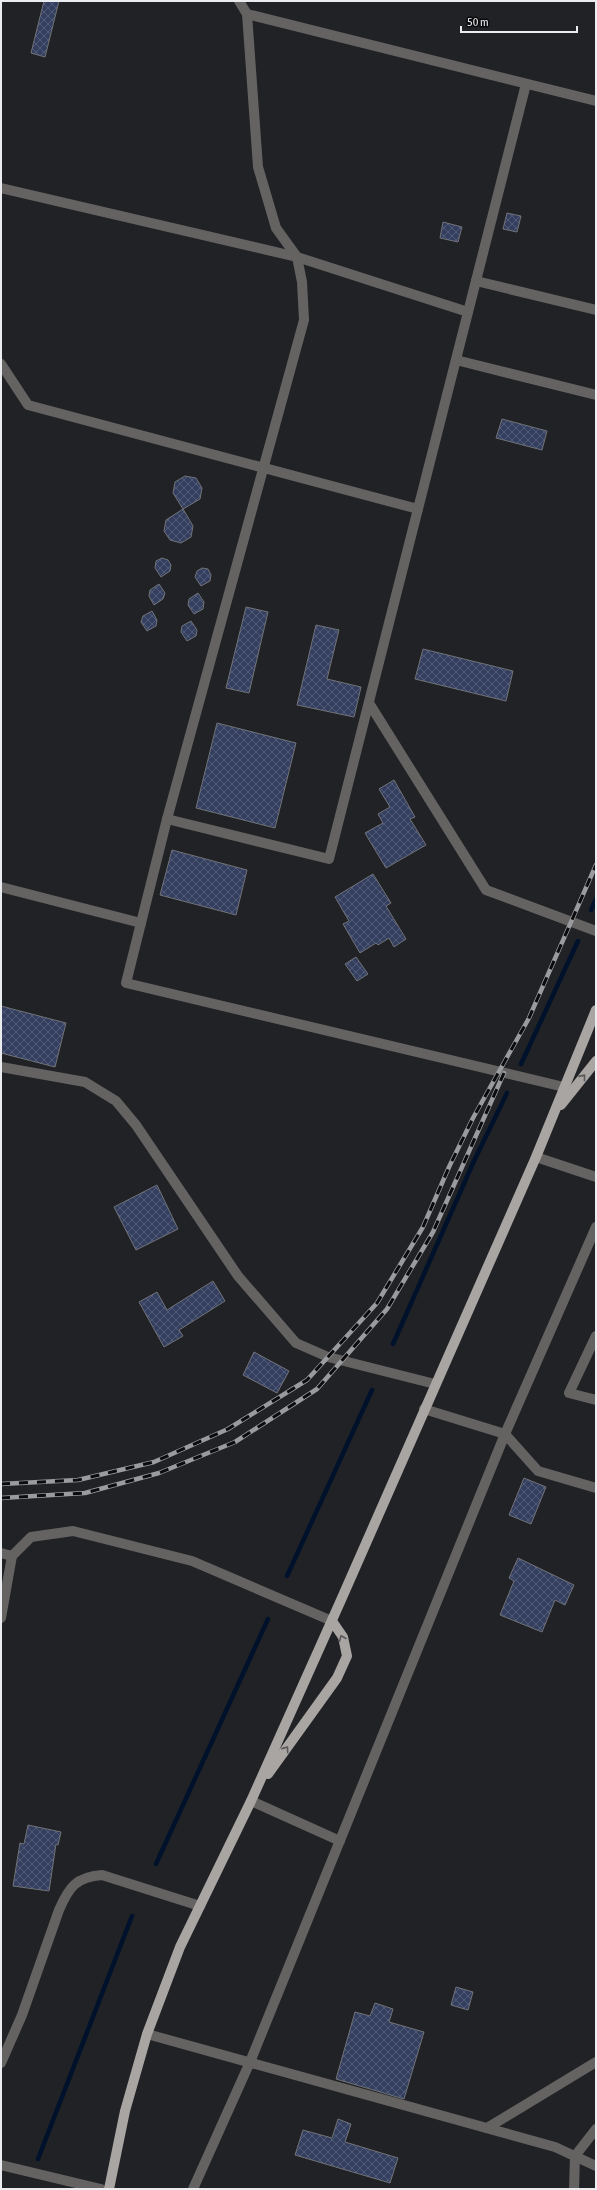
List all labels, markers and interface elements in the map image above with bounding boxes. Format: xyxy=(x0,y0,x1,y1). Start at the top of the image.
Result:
scale bar xyxy=(461,8,577,34)
text: 50 m xyxy=(467,15,489,29)
one-way arrow xyxy=(579,1075,586,1082)
one-way arrow xyxy=(339,1635,347,1642)
one-way arrow xyxy=(281,1746,289,1753)

